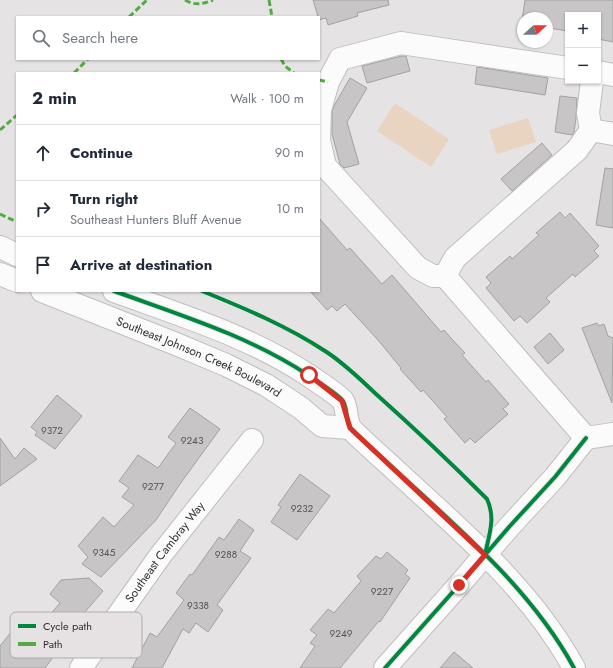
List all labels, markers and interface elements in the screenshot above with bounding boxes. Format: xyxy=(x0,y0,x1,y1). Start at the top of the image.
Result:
north arrow xyxy=(517,12,553,48)
map controls xyxy=(565,12,601,84)
button: + xyxy=(565,12,601,48)
search box xyxy=(16,16,320,60)
icon: search xyxy=(30,27,52,49)
text: Search here xyxy=(62,27,138,49)
button: − xyxy=(565,48,601,84)
text: 2 min xyxy=(32,86,77,110)
text: Walk · 100 m xyxy=(230,89,304,108)
icon: ahead xyxy=(32,142,54,164)
text: Continue xyxy=(70,142,133,164)
text: 90 m xyxy=(275,143,304,162)
text: Turn right xyxy=(70,188,138,210)
icon: right xyxy=(32,198,54,220)
text: 10 m xyxy=(276,199,304,218)
text: Southeast Hunters Bluff Avenue xyxy=(70,210,241,229)
icon: arrive xyxy=(32,254,54,276)
text: Arrive at destination xyxy=(70,254,212,276)
street label: Southeast Johnson Creek Boulevard xyxy=(113,312,285,402)
route start xyxy=(300,366,318,384)
house number: 9372 xyxy=(41,423,63,438)
house number: 9243 xyxy=(181,433,204,448)
house number: 9277 xyxy=(142,479,165,494)
street label: Southeast Cambray Way xyxy=(121,497,209,606)
house number: 9232 xyxy=(291,501,314,516)
house number: 9345 xyxy=(93,545,116,560)
house number: 9288 xyxy=(215,547,237,562)
route end xyxy=(450,576,468,594)
house number: 9227 xyxy=(371,584,394,599)
house number: 9338 xyxy=(187,598,209,613)
legend xyxy=(10,612,142,658)
text: Cycle path xyxy=(43,618,92,634)
house number: 9249 xyxy=(329,626,353,641)
text: Path xyxy=(43,636,62,652)

